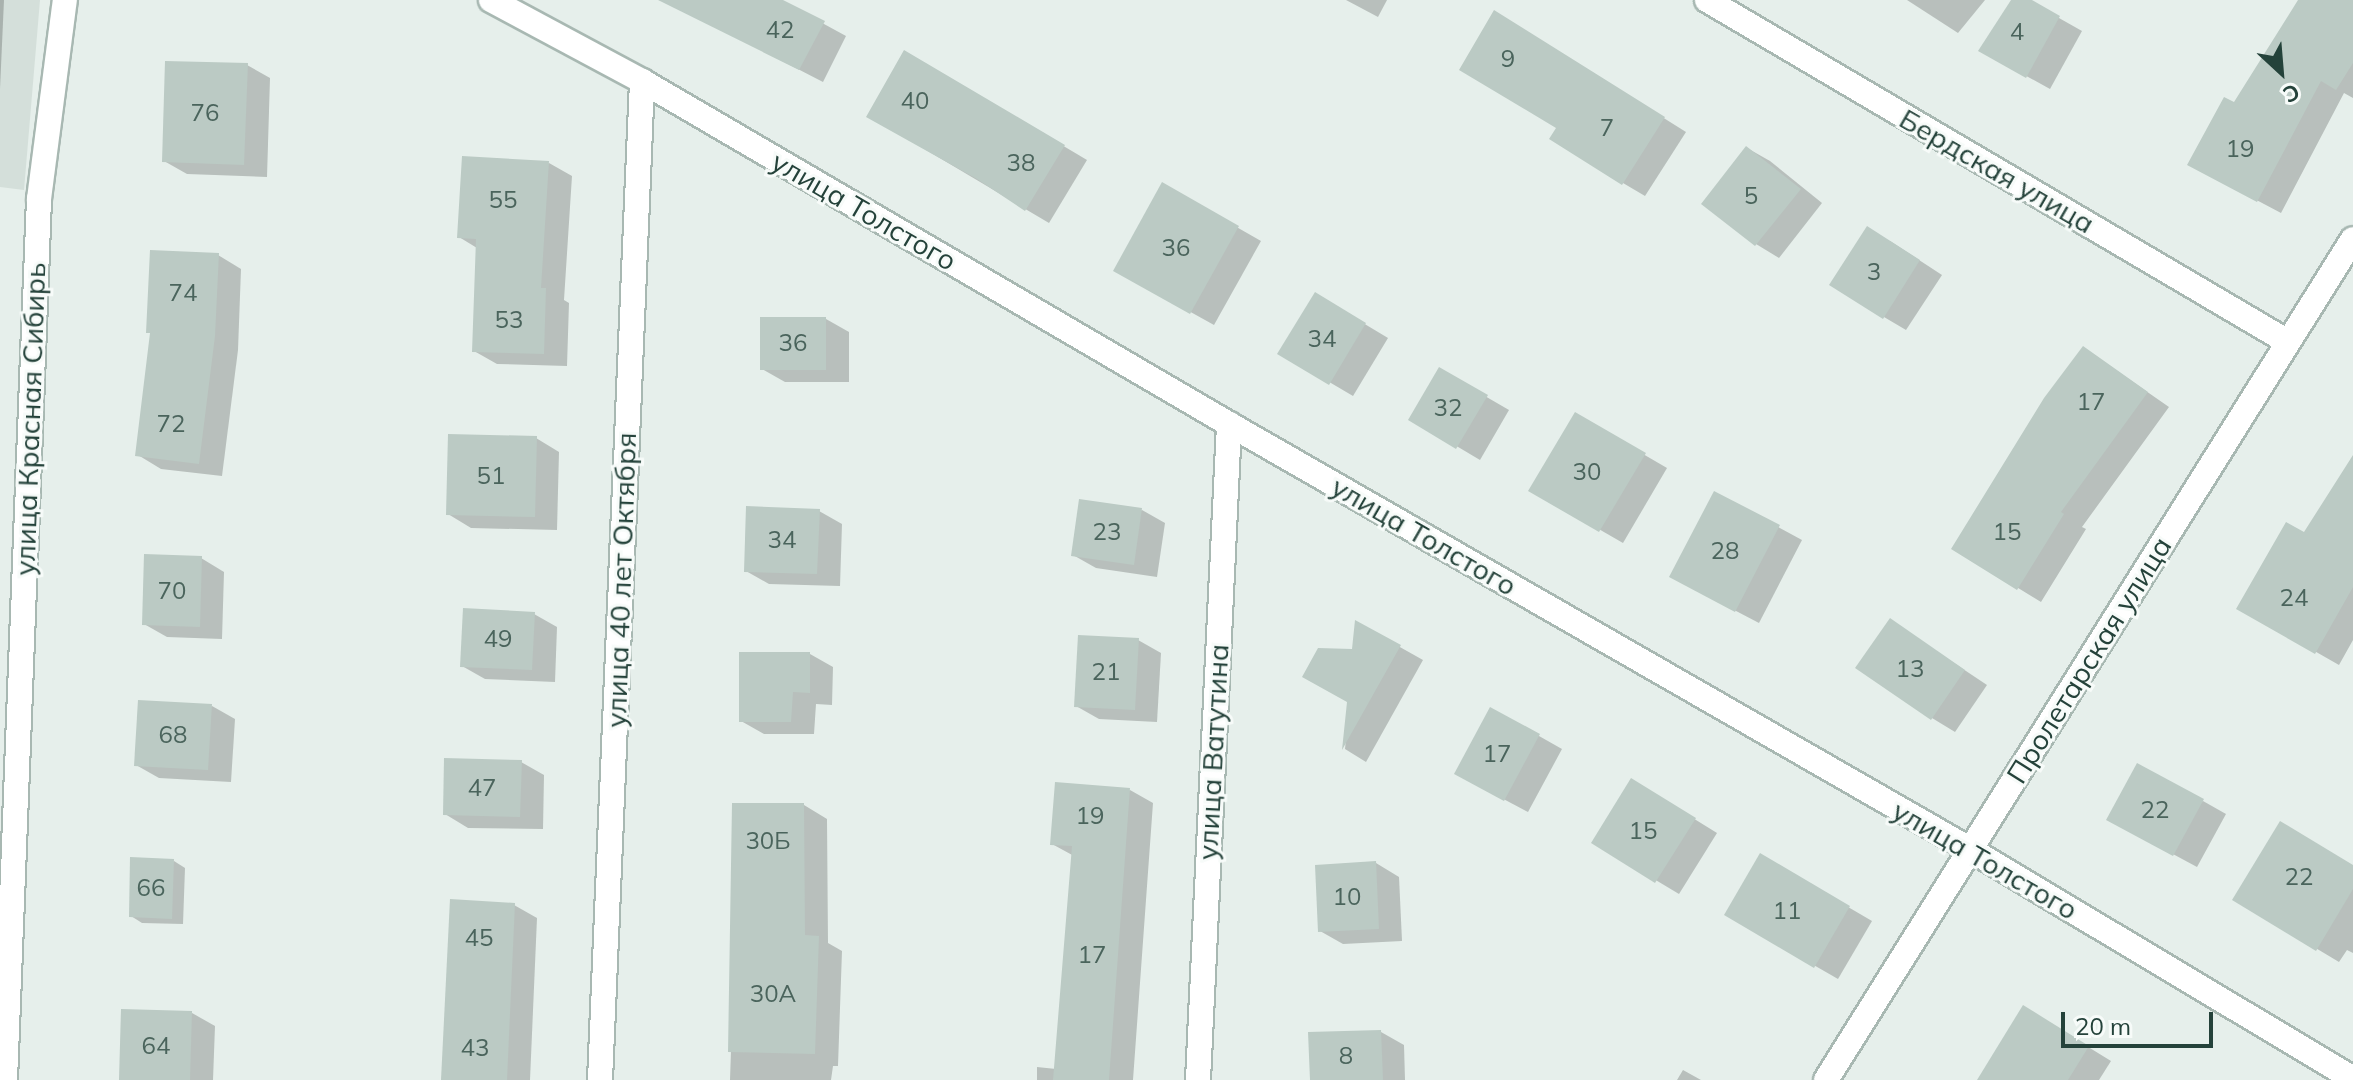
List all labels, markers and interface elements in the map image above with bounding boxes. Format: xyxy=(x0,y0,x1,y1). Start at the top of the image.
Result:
house number: 42 xyxy=(766,16,794,44)
house number: 4 xyxy=(2010,18,2024,46)
north arrow xyxy=(2241,32,2321,112)
house number: 9 xyxy=(1501,45,1515,73)
text: С xyxy=(2279,78,2304,109)
house number: 40 xyxy=(901,87,929,115)
house number: 76 xyxy=(191,99,219,127)
street label: Бердская улица xyxy=(1894,102,2100,240)
house number: 7 xyxy=(1600,114,1614,142)
house number: 19 xyxy=(2226,135,2254,163)
street label: улица Толстого xyxy=(766,144,962,278)
house number: 38 xyxy=(1007,149,1035,177)
house number: 5 xyxy=(1744,182,1758,210)
house number: 55 xyxy=(489,186,517,214)
house number: 36 xyxy=(1162,234,1190,262)
house number: 3 xyxy=(1867,258,1881,286)
street label: улица Красная Сибирь xyxy=(8,262,52,576)
house number: 74 xyxy=(169,279,197,307)
house number: 53 xyxy=(495,306,523,334)
house number: 34 xyxy=(1308,325,1336,353)
house number: 36 xyxy=(779,329,807,357)
house number: 17 xyxy=(2077,388,2105,416)
house number: 32 xyxy=(1434,394,1462,422)
house number: 72 xyxy=(157,410,185,438)
street label: улица 40 лет Октября xyxy=(599,432,643,728)
house number: 30 xyxy=(1573,458,1601,486)
house number: 51 xyxy=(477,462,505,490)
street label: улица Толстого xyxy=(1326,469,1522,603)
house number: 23 xyxy=(1093,518,1121,546)
house number: 15 xyxy=(1993,518,2021,546)
house number: 34 xyxy=(768,526,796,554)
street label: Пролетарская улица xyxy=(2000,531,2178,789)
house number: 28 xyxy=(1711,537,1739,565)
house number: 70 xyxy=(158,577,186,605)
house number: 24 xyxy=(2280,584,2308,612)
house number: 49 xyxy=(484,625,512,653)
street label: улица Ватутина xyxy=(1191,643,1235,861)
house number: 13 xyxy=(1896,655,1924,683)
house number: 21 xyxy=(1092,658,1120,686)
house number: 68 xyxy=(159,721,187,749)
house number: 17 xyxy=(1483,740,1511,768)
house number: 47 xyxy=(468,774,496,802)
street label: улица Толстого xyxy=(1887,793,2083,927)
house number: 22 xyxy=(2141,796,2169,824)
house number: 19 xyxy=(1076,802,1104,830)
house number: 15 xyxy=(1629,817,1657,845)
house number: 30Б xyxy=(745,827,791,855)
house number: 22 xyxy=(2285,863,2313,891)
house number: 66 xyxy=(137,874,165,902)
house number: 10 xyxy=(1333,883,1361,911)
house number: 11 xyxy=(1773,897,1801,925)
house number: 45 xyxy=(465,924,493,952)
house number: 17 xyxy=(1078,941,1106,969)
house number: 30А xyxy=(750,980,796,1008)
scale bar xyxy=(2065,996,2217,1046)
text: 20 m xyxy=(2075,1011,2131,1041)
house number: 64 xyxy=(142,1032,170,1060)
house number: 43 xyxy=(461,1034,489,1062)
house number: 8 xyxy=(1339,1042,1353,1070)

